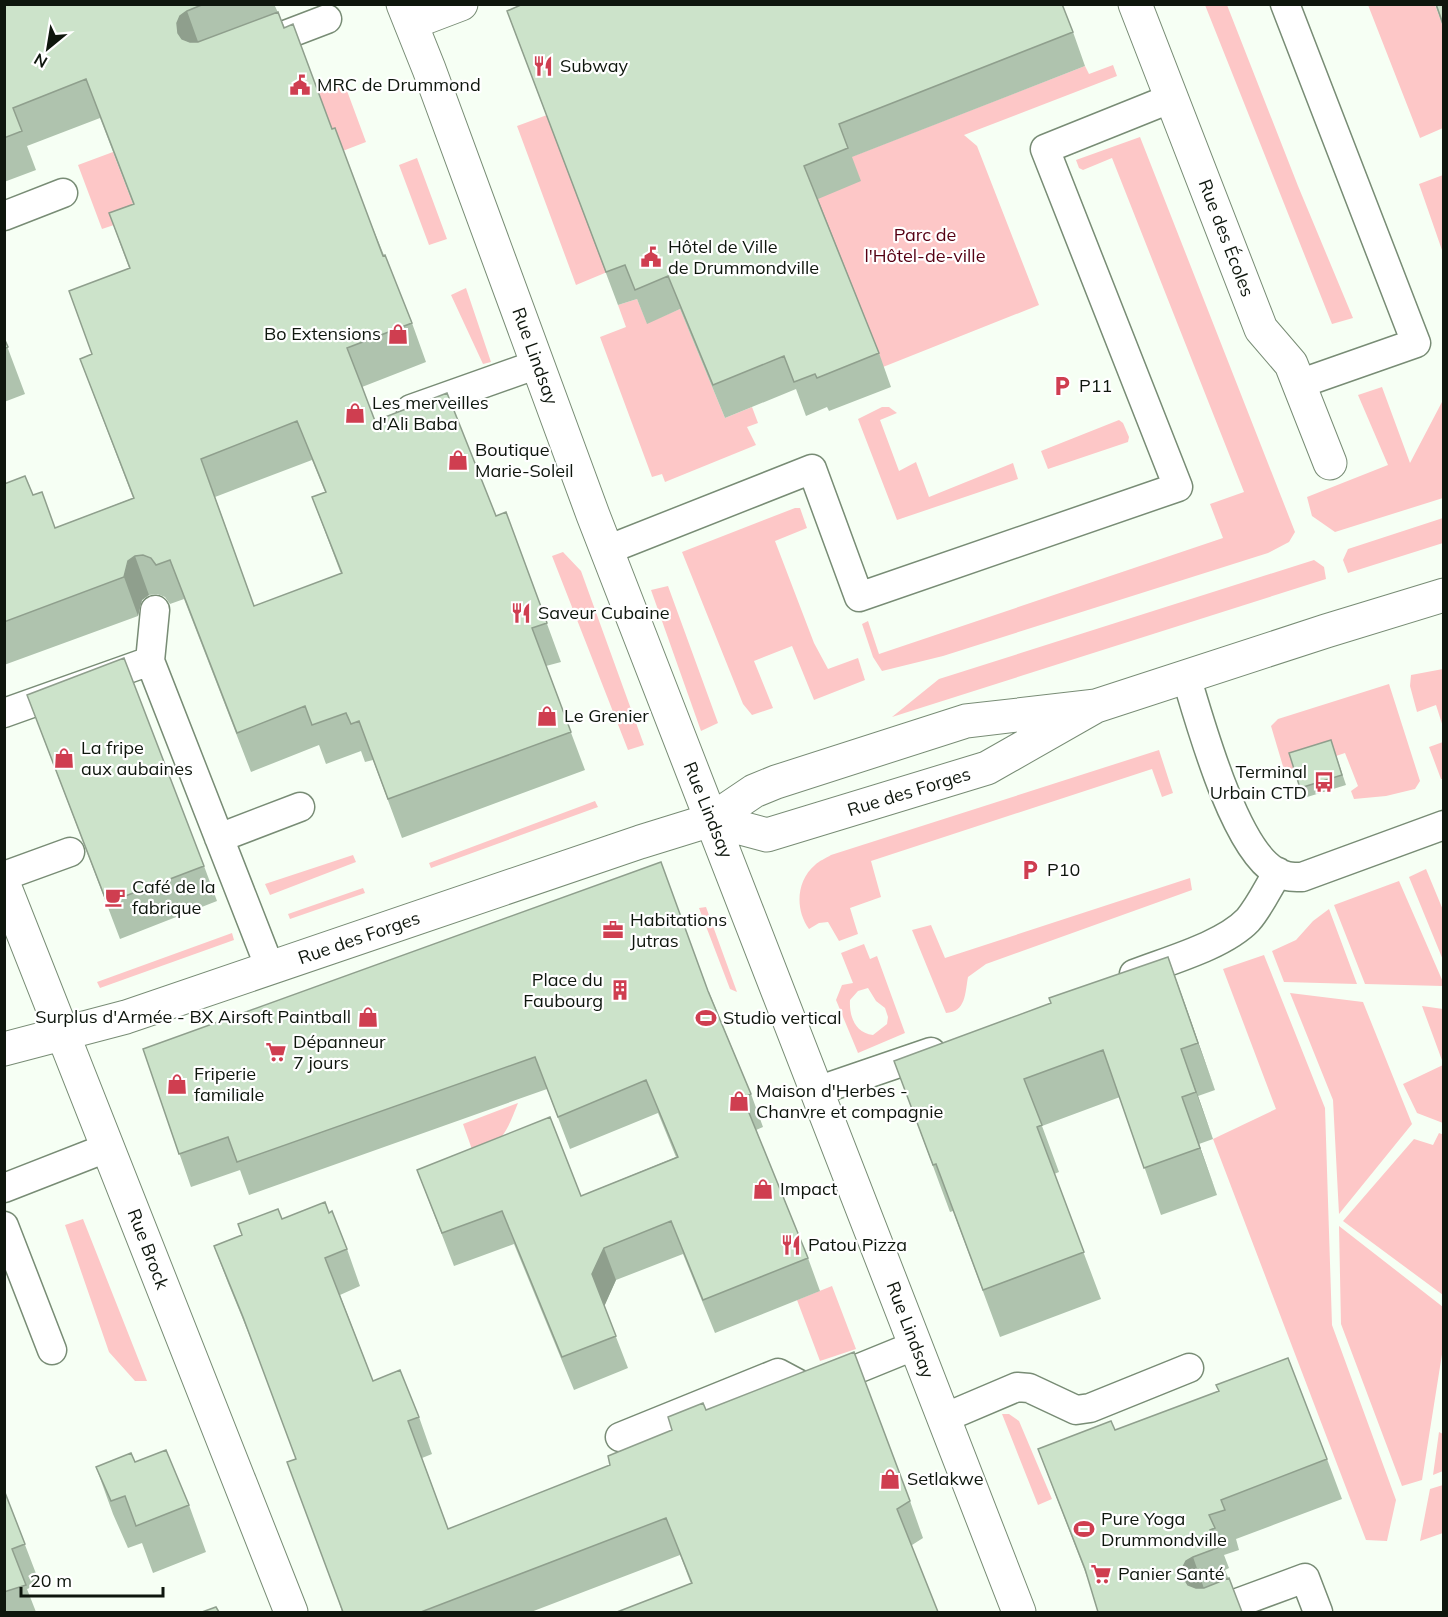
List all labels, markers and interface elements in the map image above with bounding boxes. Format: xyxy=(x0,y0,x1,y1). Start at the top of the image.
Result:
north arrow xyxy=(18,18,78,78)
text: N xyxy=(30,49,51,73)
restaurant icon: Subway xyxy=(531,54,555,78)
place label: Subway xyxy=(560,54,628,77)
public building icon: MRC de Drummond xyxy=(288,73,312,97)
place label: MRC de Drummond xyxy=(317,73,481,96)
street label: Rue des Écoles xyxy=(1193,176,1259,300)
park label: Parc de l'Hôtel-de-ville xyxy=(865,223,985,267)
place label: Hôtel de Ville de Drummondville xyxy=(668,235,819,279)
public building icon: Hôtel de Ville de Drummondville xyxy=(639,245,663,269)
street label: Rue Lindsay xyxy=(507,304,564,408)
place label: Bo Extensions xyxy=(264,322,381,345)
shop icon: Bo Extensions xyxy=(386,322,410,346)
parking icon: P11 xyxy=(1050,374,1074,398)
place label: P11 xyxy=(1079,374,1112,397)
place label: Les merveilles d'Ali Baba xyxy=(372,391,489,435)
shop icon: Les merveilles d'Ali Baba xyxy=(343,401,367,425)
place label: Boutique Marie-Soleil xyxy=(475,438,574,482)
shop icon: Boutique Marie-Soleil xyxy=(446,448,470,472)
restaurant icon: Saveur Cubaine xyxy=(509,601,533,625)
place label: Saveur Cubaine xyxy=(538,601,669,624)
shop icon: Le Grenier xyxy=(535,704,559,728)
place label: Le Grenier xyxy=(564,704,649,727)
place label: La fripe aux aubaines xyxy=(81,736,193,780)
shop icon: La fripe aux aubaines xyxy=(52,746,76,770)
street label: Rue Lindsay xyxy=(679,758,738,862)
place label: Terminal Urbain CTD xyxy=(1210,760,1307,804)
street label: Rue des Forges xyxy=(844,762,973,821)
bus stop icon: Terminal Urbain CTD xyxy=(1312,770,1336,794)
parking icon: P10 xyxy=(1018,858,1042,882)
place label: P10 xyxy=(1047,858,1080,881)
place label: Café de la fabrique xyxy=(132,875,216,919)
cafe icon: Café de la fabrique xyxy=(103,885,127,909)
street label: Rue des Forges xyxy=(295,906,423,969)
place label: Habitations Jutras xyxy=(630,908,727,952)
office icon: Habitations Jutras xyxy=(601,918,625,942)
place label: Place du Faubourg xyxy=(523,968,603,1012)
building icon: Place du Faubourg xyxy=(608,978,632,1002)
place label: Surplus d'Armée - BX Airsoft Paintball xyxy=(35,1005,351,1028)
shop icon: Surplus d'Armée - BX Airsoft Paintball xyxy=(356,1005,380,1029)
sports icon: Studio vertical xyxy=(694,1006,718,1030)
place label: Studio vertical xyxy=(723,1006,842,1029)
place label: Dépanneur 7 jours xyxy=(293,1030,386,1074)
supermarket icon: Dépanneur 7 jours xyxy=(264,1040,288,1064)
place label: Friperie familiale xyxy=(194,1062,264,1106)
shop icon: Friperie familiale xyxy=(165,1072,189,1096)
place label: Maison d'Herbes - Chanvre et compagnie xyxy=(756,1079,943,1123)
shop icon: Maison d'Herbes - Chanvre et compagnie xyxy=(727,1089,751,1113)
shop icon: Impact xyxy=(751,1177,775,1201)
place label: Impact xyxy=(780,1177,837,1200)
street label: Rue Brock xyxy=(123,1205,175,1293)
restaurant icon: Patou Pizza xyxy=(779,1233,803,1257)
place label: Patou Pizza xyxy=(808,1233,907,1256)
street label: Rue Lindsay xyxy=(881,1278,940,1382)
shop icon: Setlakwe xyxy=(878,1467,902,1491)
place label: Setlakwe xyxy=(907,1467,984,1490)
place label: Pure Yoga Drummondville xyxy=(1101,1507,1227,1551)
sports icon: Pure Yoga Drummondville xyxy=(1072,1517,1096,1541)
scale bar xyxy=(21,1560,164,1598)
supermarket icon: Panier Santé xyxy=(1089,1562,1113,1586)
place label: Panier Santé xyxy=(1118,1562,1225,1585)
text: 20 m xyxy=(30,1569,72,1592)

